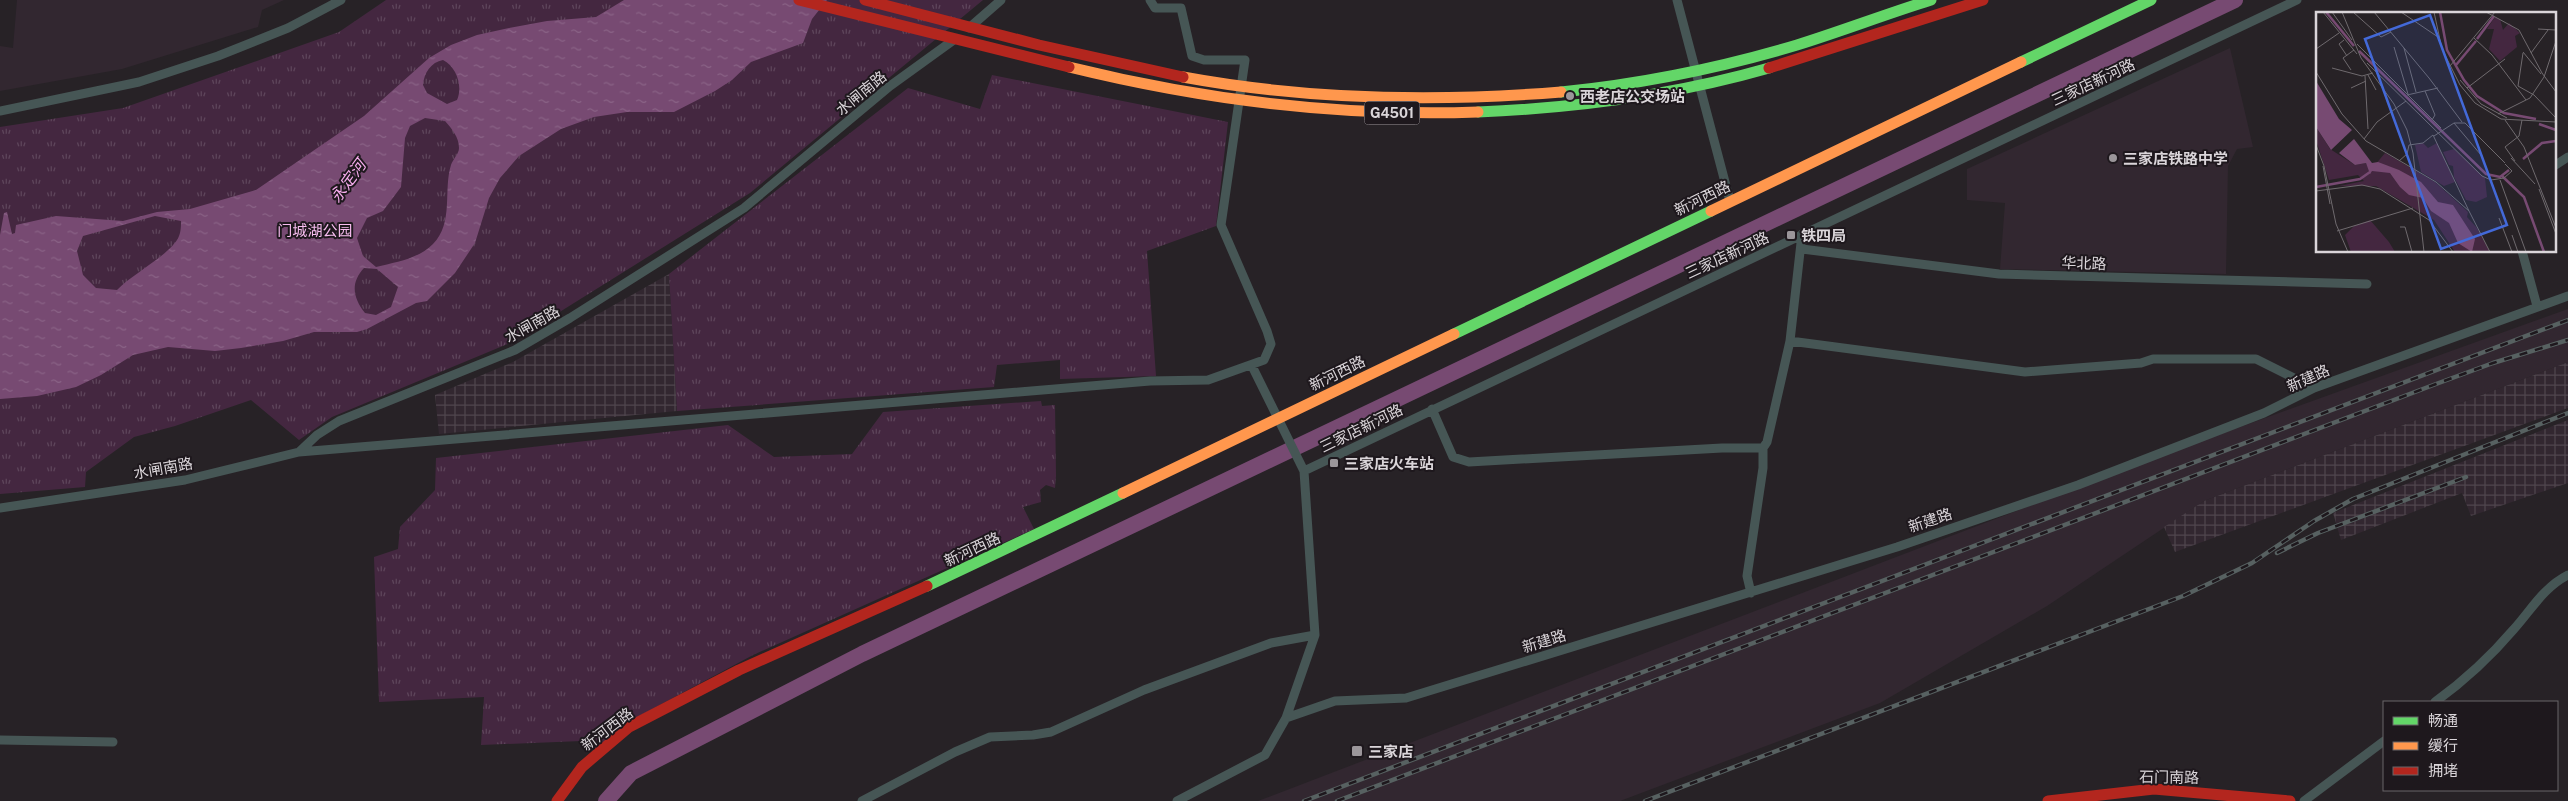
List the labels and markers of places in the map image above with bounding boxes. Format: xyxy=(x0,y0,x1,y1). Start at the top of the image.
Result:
place label: 西老店公交场站 xyxy=(1580,88,1685,105)
marker: 西老店公交场站 xyxy=(1564,90,1576,102)
place label: 三家店铁路中学 xyxy=(2123,150,2228,167)
marker: 三家店铁路中学 xyxy=(2107,152,2119,164)
place label: 铁四局 xyxy=(1801,227,1846,244)
marker: 铁四局 xyxy=(1785,229,1797,241)
place label: 三家店火车站 xyxy=(1344,455,1434,472)
marker: 三家店火车站 xyxy=(1328,457,1340,469)
place label: 三家店 xyxy=(1368,743,1413,760)
marker: 三家店 xyxy=(1350,744,1364,758)

